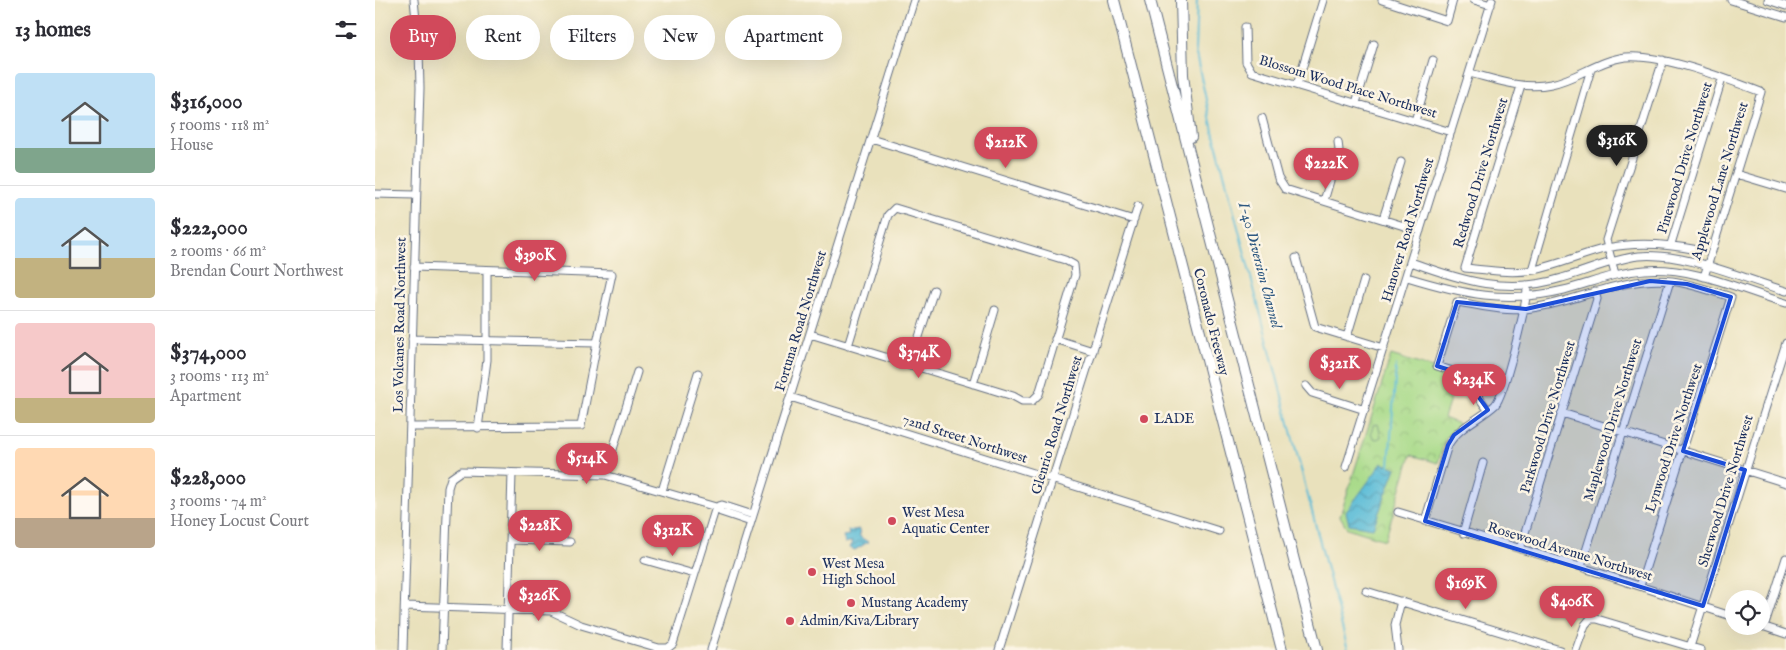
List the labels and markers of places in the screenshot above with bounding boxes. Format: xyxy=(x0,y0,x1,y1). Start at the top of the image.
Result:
pin: $316K xyxy=(1582,124,1652,167)
pin: $212K xyxy=(971,126,1041,169)
pin: $222K xyxy=(1291,148,1361,190)
pin: $390K xyxy=(500,240,570,282)
pin: $374K xyxy=(884,336,954,379)
pin: $321K xyxy=(1305,348,1375,390)
pin: $234K xyxy=(1439,364,1509,406)
place label: LADE xyxy=(1154,410,1194,428)
marker: LADE xyxy=(1138,413,1150,425)
pin: $514K xyxy=(552,442,622,485)
place label: West Mesa Aquatic Center xyxy=(901,504,989,538)
pin: $228K xyxy=(505,510,575,552)
pin: $312K xyxy=(638,514,708,557)
marker: West Mesa Aquatic Center xyxy=(886,515,898,527)
place label: West Mesa High School xyxy=(822,555,895,589)
marker: West Mesa High School xyxy=(806,566,818,578)
pin: $169K xyxy=(1431,568,1501,610)
pin: $326K xyxy=(504,580,574,622)
pin: $406K xyxy=(1537,586,1607,628)
place label: Mustang Academy xyxy=(861,594,968,612)
marker: Mustang Academy xyxy=(845,597,857,609)
place label: Admin/Kiva/Library xyxy=(799,612,919,630)
marker: Admin/Kiva/Library xyxy=(784,615,796,627)

